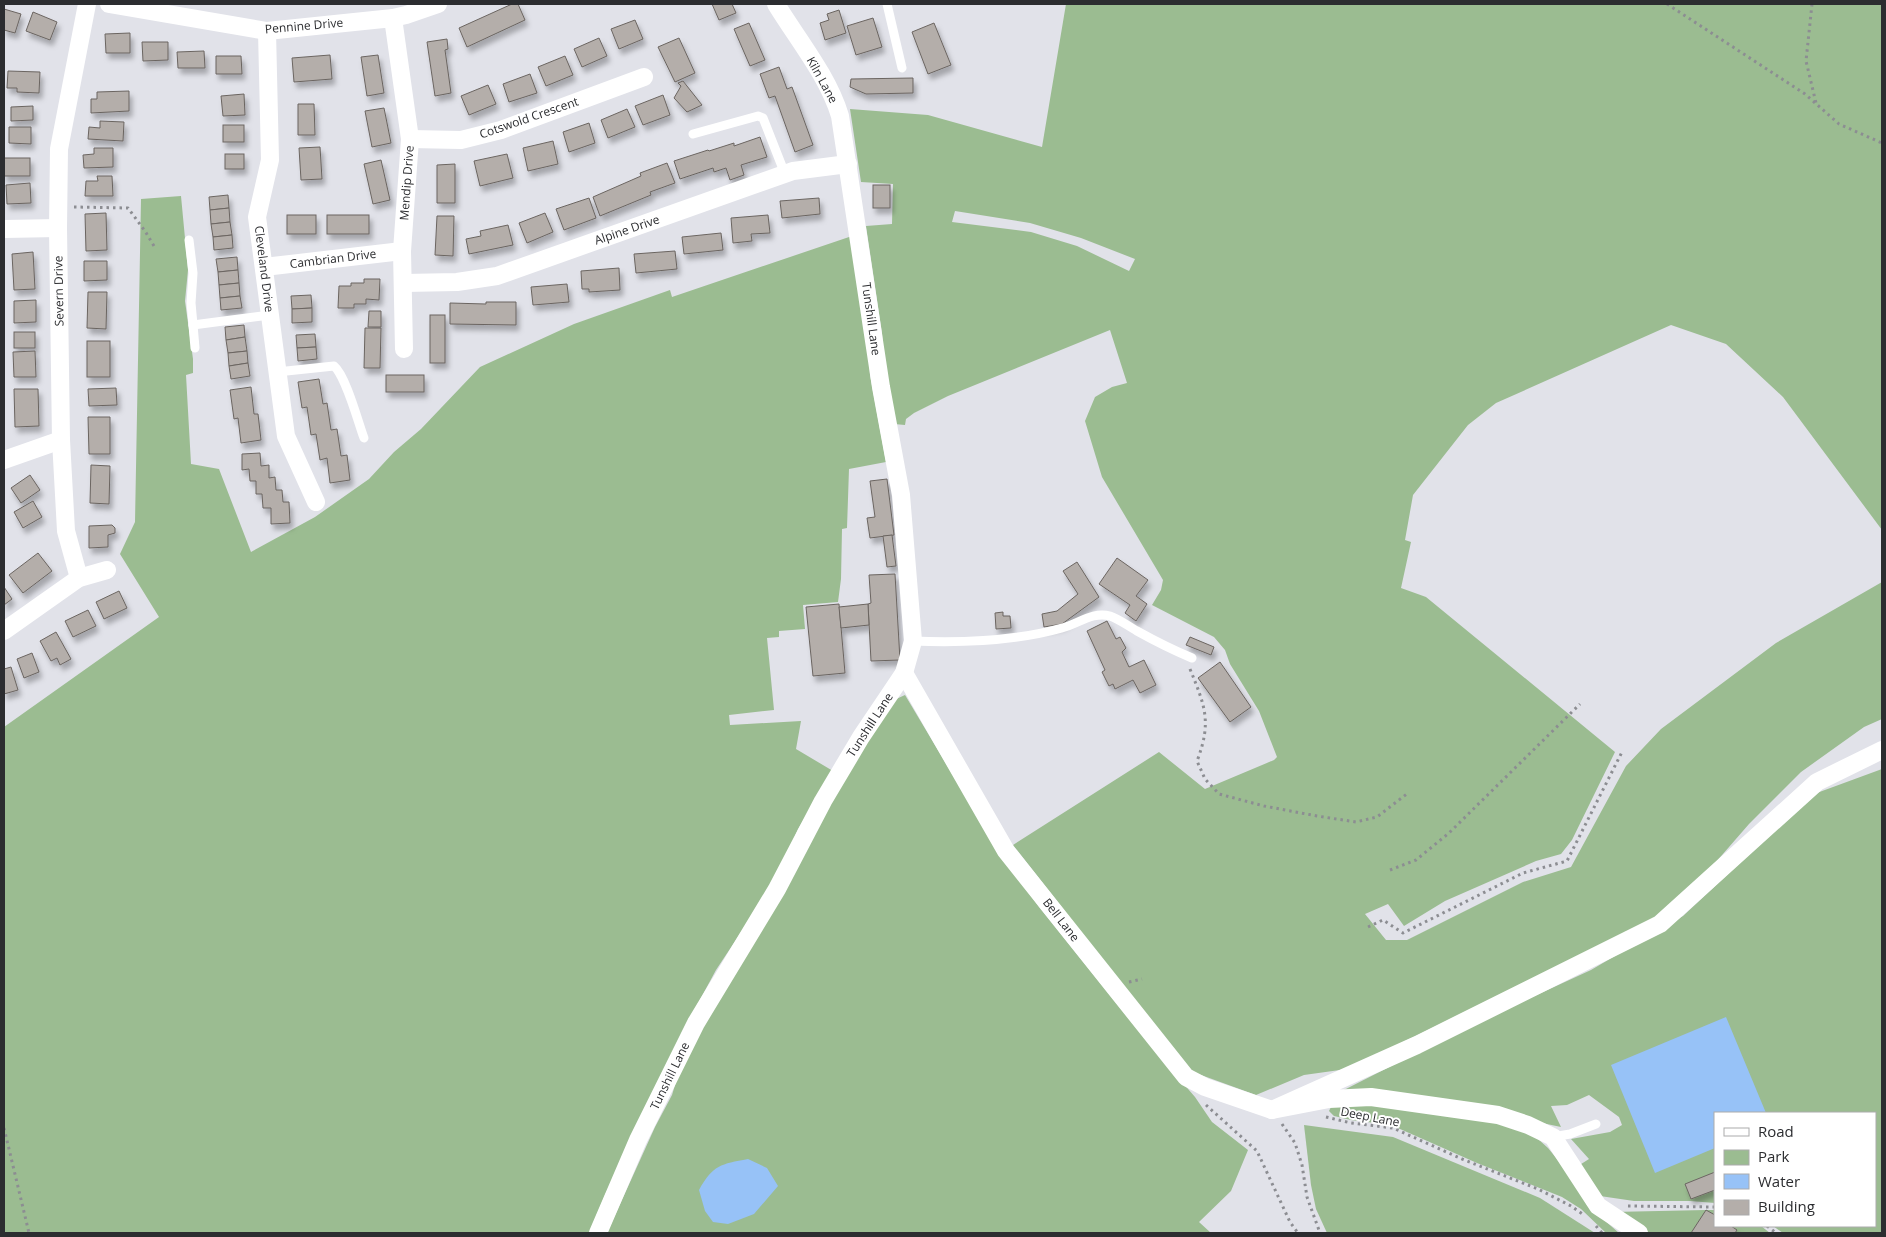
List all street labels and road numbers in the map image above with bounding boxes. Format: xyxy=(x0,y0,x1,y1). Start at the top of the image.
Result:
street label: Pennine Drive xyxy=(264,14,344,37)
street label: Kiln Lane xyxy=(803,53,842,106)
street label: Cotswold Crescent xyxy=(477,93,581,142)
street label: Mendip Drive xyxy=(395,145,418,221)
street label: Alpine Drive xyxy=(592,210,662,249)
street label: Cleveland Drive xyxy=(251,225,278,313)
street label: Cambrian Drive xyxy=(289,245,377,272)
street label: Severn Drive xyxy=(49,255,68,327)
street label: Tunshill Lane xyxy=(858,281,885,357)
street label: Tunshill Lane xyxy=(842,689,897,760)
street label: Bell Lane xyxy=(1039,894,1084,945)
street label: Tunshill Lane xyxy=(646,1039,693,1113)
street label: Deep Lane xyxy=(1339,1102,1401,1131)

